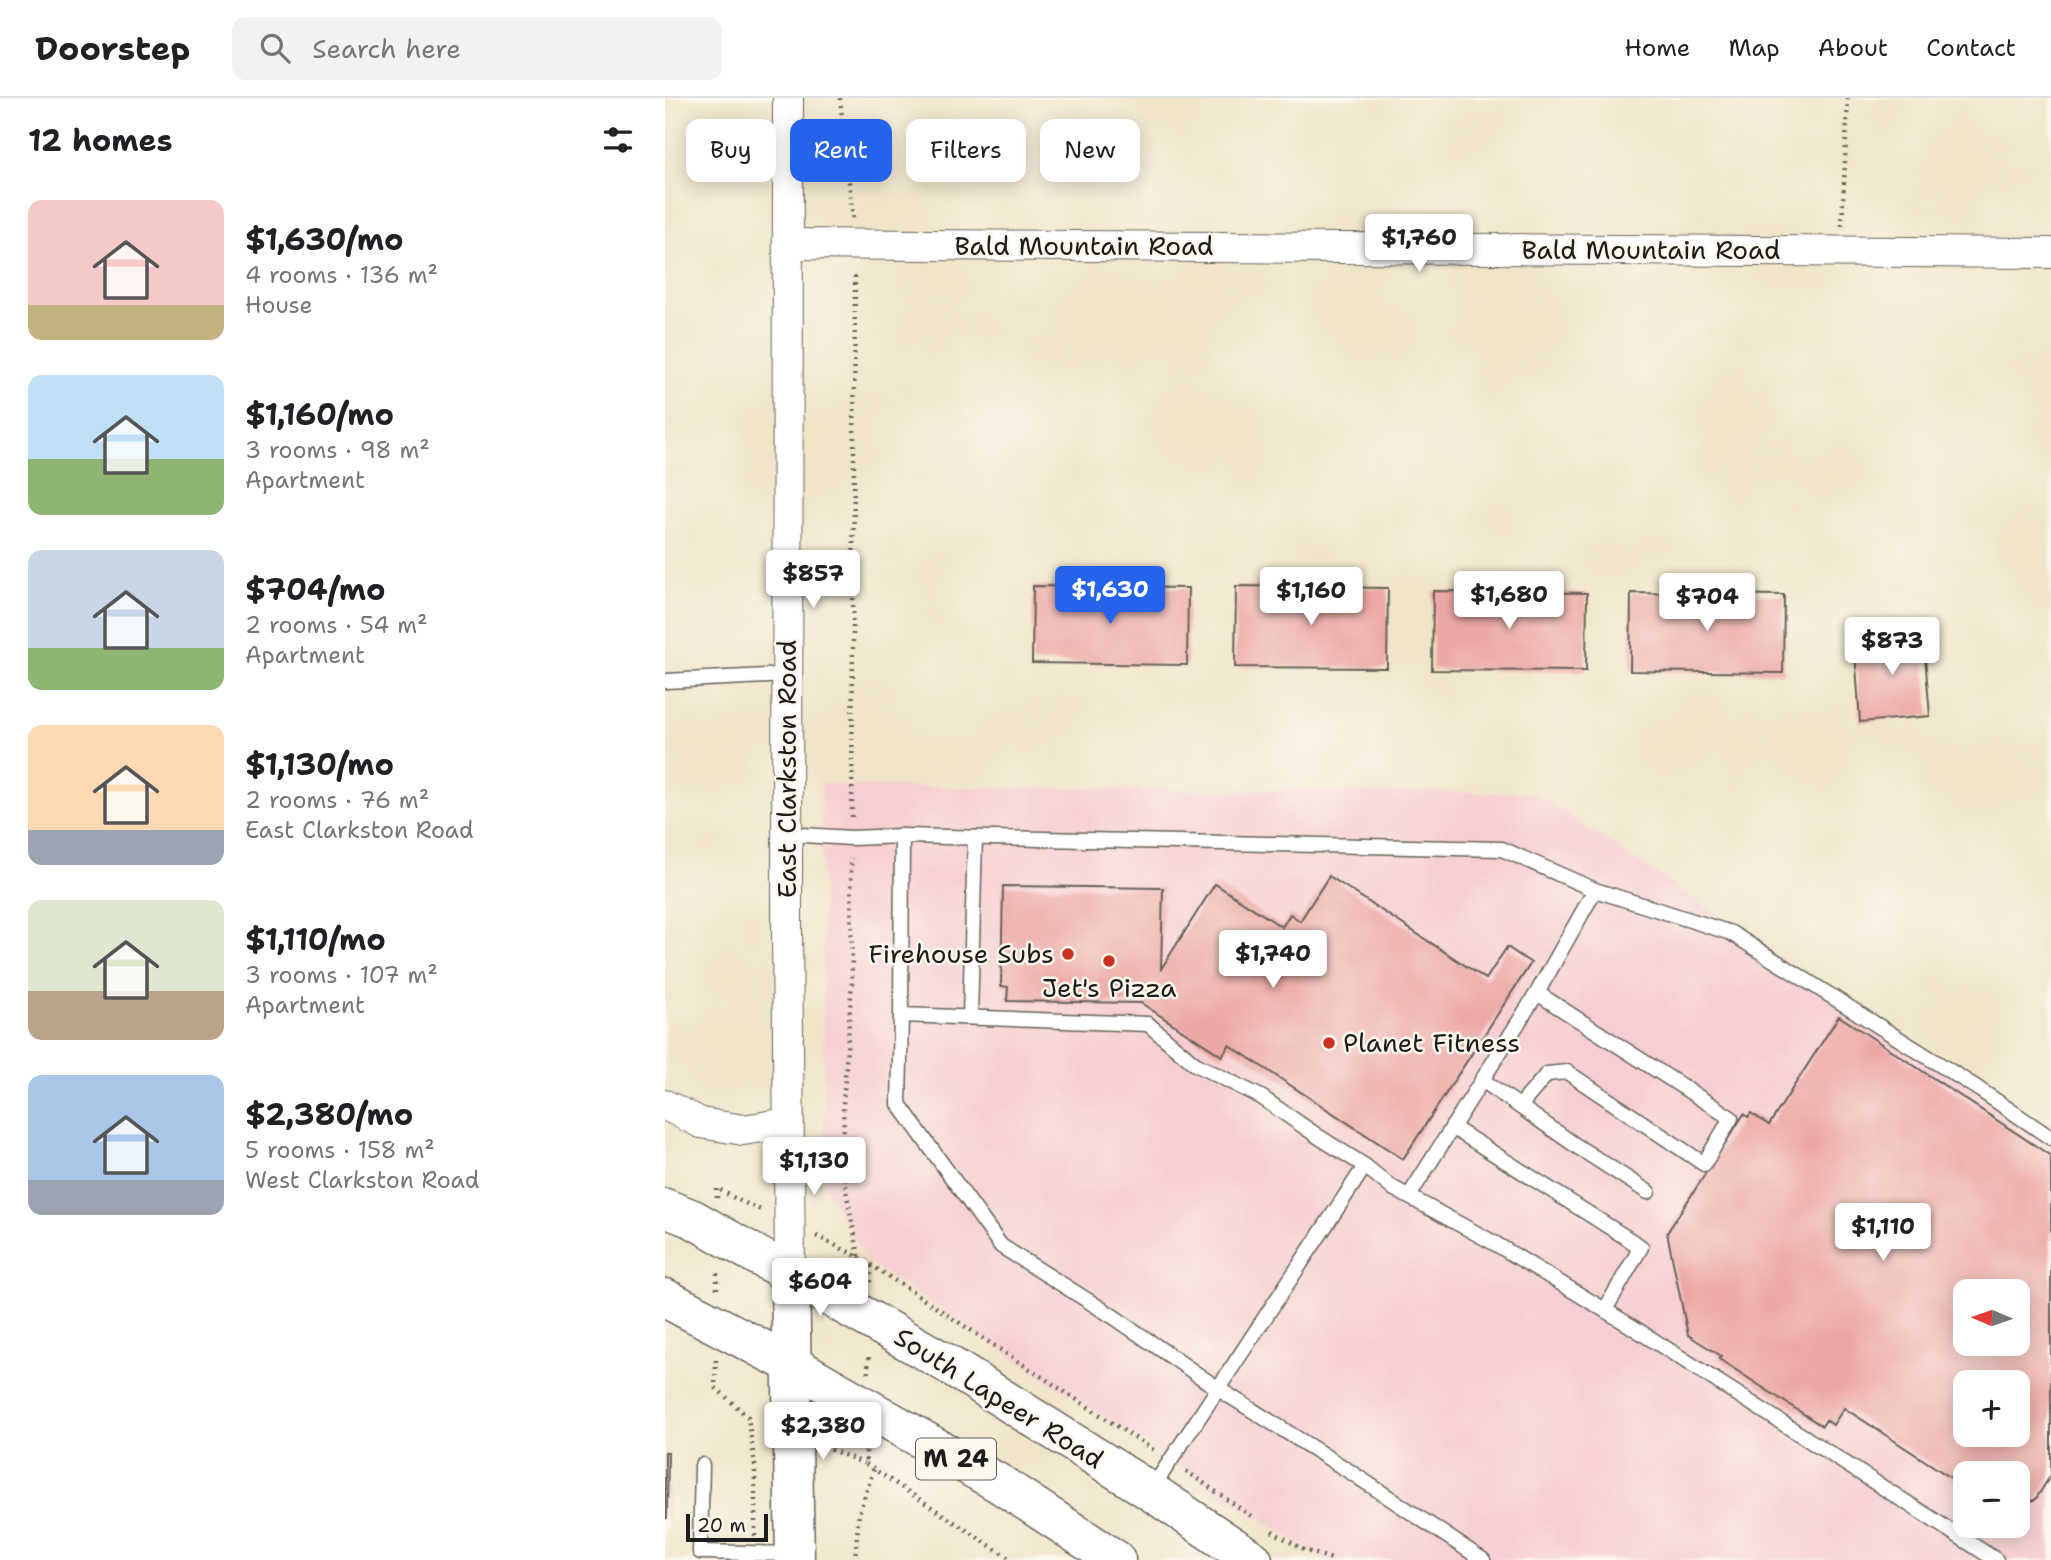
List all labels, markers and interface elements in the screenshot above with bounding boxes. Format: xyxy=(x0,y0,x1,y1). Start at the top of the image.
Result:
search box xyxy=(232,17,722,80)
text: Doorstep xyxy=(35,26,190,71)
icon: search xyxy=(256,29,294,67)
text: Search here xyxy=(312,31,461,66)
text: Home xyxy=(1624,32,1690,64)
text: Map xyxy=(1728,32,1780,64)
text: About xyxy=(1818,32,1888,64)
text: Contact xyxy=(1926,32,2016,64)
chip: Buy xyxy=(686,119,776,182)
chip: Rent xyxy=(790,119,892,182)
chip: Filters xyxy=(906,119,1026,182)
chip: New xyxy=(1040,119,1140,182)
text: 12 homes xyxy=(28,120,172,161)
icon: filters xyxy=(599,121,637,159)
pin: $1,760 xyxy=(1362,214,1476,274)
text: $1,630/mo xyxy=(245,219,404,260)
text: $1,760 xyxy=(1381,222,1457,252)
icon: home xyxy=(84,228,168,312)
street label: Bald Mountain Road xyxy=(955,228,1213,263)
street label: Bald Mountain Road xyxy=(1522,232,1780,267)
text: 4 rooms · 136 m² xyxy=(245,260,438,290)
text: House xyxy=(245,290,313,320)
text: $1,160/mo xyxy=(245,394,394,435)
icon: home xyxy=(84,403,168,487)
text: 3 rooms · 98 m² xyxy=(245,435,430,465)
text: Apartment xyxy=(245,465,365,495)
pin: $857 xyxy=(772,550,854,610)
text: $857 xyxy=(782,558,844,588)
pin: $1,630 xyxy=(1053,566,1167,626)
pin: $1,160 xyxy=(1254,568,1368,627)
text: $704/mo xyxy=(245,569,385,610)
pin: $1,680 xyxy=(1452,572,1566,631)
text: $1,630 xyxy=(1071,574,1149,604)
pin: $704 xyxy=(1666,574,1748,633)
text: $1,160 xyxy=(1276,575,1346,605)
icon: home xyxy=(84,578,168,662)
text: $1,680 xyxy=(1470,579,1548,609)
text: $704 xyxy=(1675,581,1739,611)
text: 2 rooms · 54 m² xyxy=(245,610,428,640)
pin: $873 xyxy=(1851,618,1933,677)
text: $873 xyxy=(1861,625,1923,655)
text: Apartment xyxy=(245,640,365,670)
street label: East Clarkston Road xyxy=(769,640,804,898)
text: $1,130/mo xyxy=(245,744,394,785)
icon: home xyxy=(84,753,168,837)
text: 2 rooms · 76 m² xyxy=(245,785,429,815)
text: East Clarkston Road xyxy=(245,815,474,845)
text: $1,110/mo xyxy=(245,919,386,960)
icon: home xyxy=(84,928,168,1012)
pin: $1,740 xyxy=(1216,930,1330,990)
place label: Firehouse Subs xyxy=(869,936,1054,971)
text: $1,740 xyxy=(1235,938,1311,968)
marker: Firehouse Subs xyxy=(1060,946,1076,962)
marker: Jet's Pizza xyxy=(1101,953,1117,969)
text: 3 rooms · 107 m² xyxy=(245,960,438,990)
place label: Jet's Pizza xyxy=(1042,970,1176,1005)
text: Apartment xyxy=(245,990,365,1020)
place label: Planet Fitness xyxy=(1343,1025,1520,1060)
marker: Planet Fitness xyxy=(1321,1035,1337,1051)
text: $2,380/mo xyxy=(245,1094,413,1135)
icon: home xyxy=(84,1103,168,1187)
text: 5 rooms · 158 m² xyxy=(245,1135,435,1165)
pin: $1,130 xyxy=(757,1138,871,1197)
text: $1,130 xyxy=(779,1145,849,1175)
text: West Clarkston Road xyxy=(245,1165,479,1195)
pin: $1,110 xyxy=(1826,1204,1940,1263)
text: $1,110 xyxy=(1851,1211,1915,1241)
pin: $604 xyxy=(779,1258,861,1318)
text: $604 xyxy=(788,1266,852,1296)
north arrow xyxy=(1953,1279,2030,1356)
map controls xyxy=(1953,1279,2030,1538)
street label: South Lapeer Road xyxy=(888,1319,1111,1476)
button: + xyxy=(1953,1370,2030,1447)
pin: $2,380 xyxy=(766,1402,880,1462)
text: $2,380 xyxy=(780,1410,866,1440)
road number: M 24 xyxy=(916,1438,996,1479)
button: − xyxy=(1953,1461,2030,1538)
scale bar xyxy=(686,1511,768,1543)
text: 20 m xyxy=(697,1513,746,1538)

